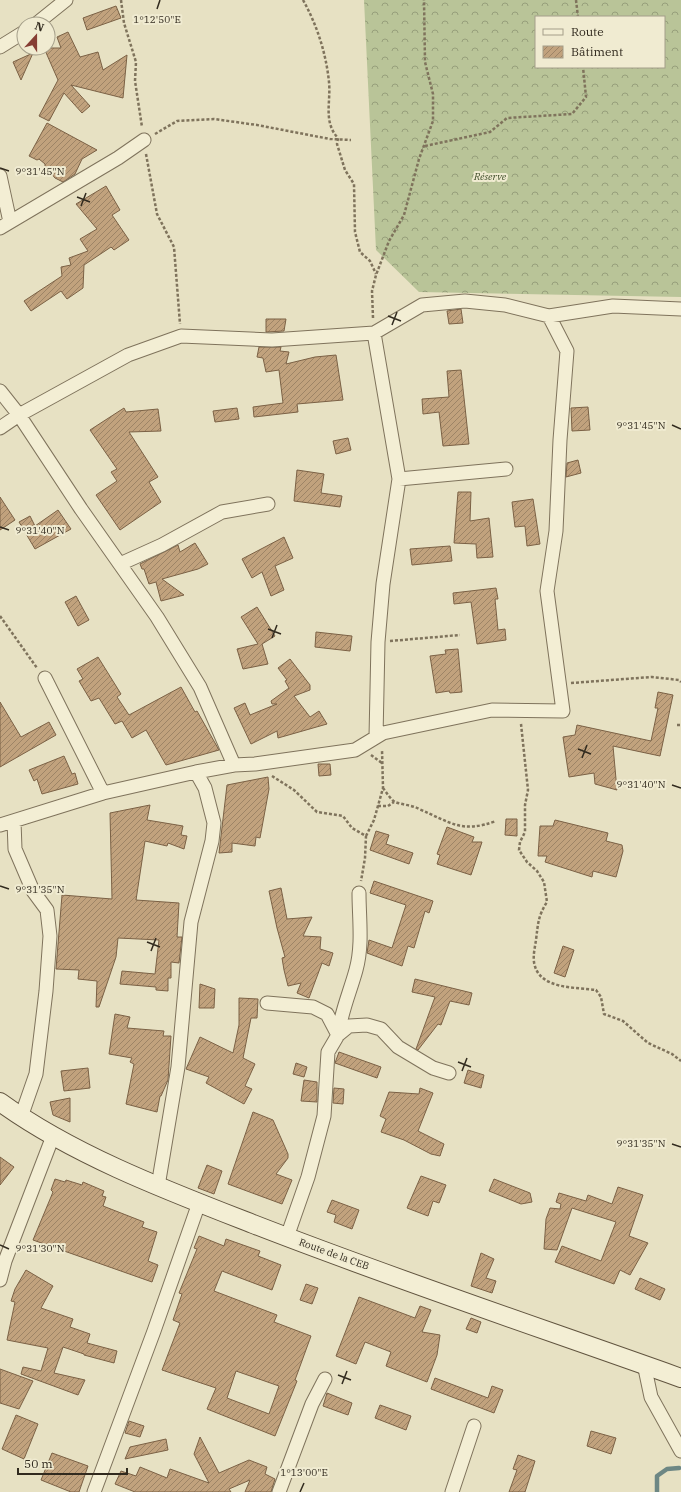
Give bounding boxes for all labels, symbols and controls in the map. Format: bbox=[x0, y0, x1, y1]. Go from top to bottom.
text: 1°12'50"E bbox=[133, 13, 181, 26]
north arrow bbox=[16, 16, 56, 56]
legend bbox=[535, 16, 665, 68]
text: N bbox=[33, 19, 46, 35]
text: Route bbox=[571, 24, 604, 39]
text: Bâtiment bbox=[571, 44, 623, 59]
text: 9°31'45"N bbox=[16, 165, 65, 178]
park label: Réserve bbox=[473, 170, 507, 183]
text: 9°31'45"N bbox=[617, 419, 666, 432]
text: 9°31'40"N bbox=[16, 524, 65, 537]
text: 9°31'40"N bbox=[617, 778, 666, 791]
text: 9°31'35"N bbox=[16, 883, 65, 896]
text: 9°31'35"N bbox=[617, 1137, 666, 1150]
street label: Route de la CEB bbox=[297, 1235, 371, 1273]
text: 9°31'30"N bbox=[16, 1242, 65, 1255]
scale bar bbox=[18, 1450, 127, 1476]
text: 50 m bbox=[24, 1456, 53, 1471]
text: 1°13'00"E bbox=[280, 1466, 328, 1479]

